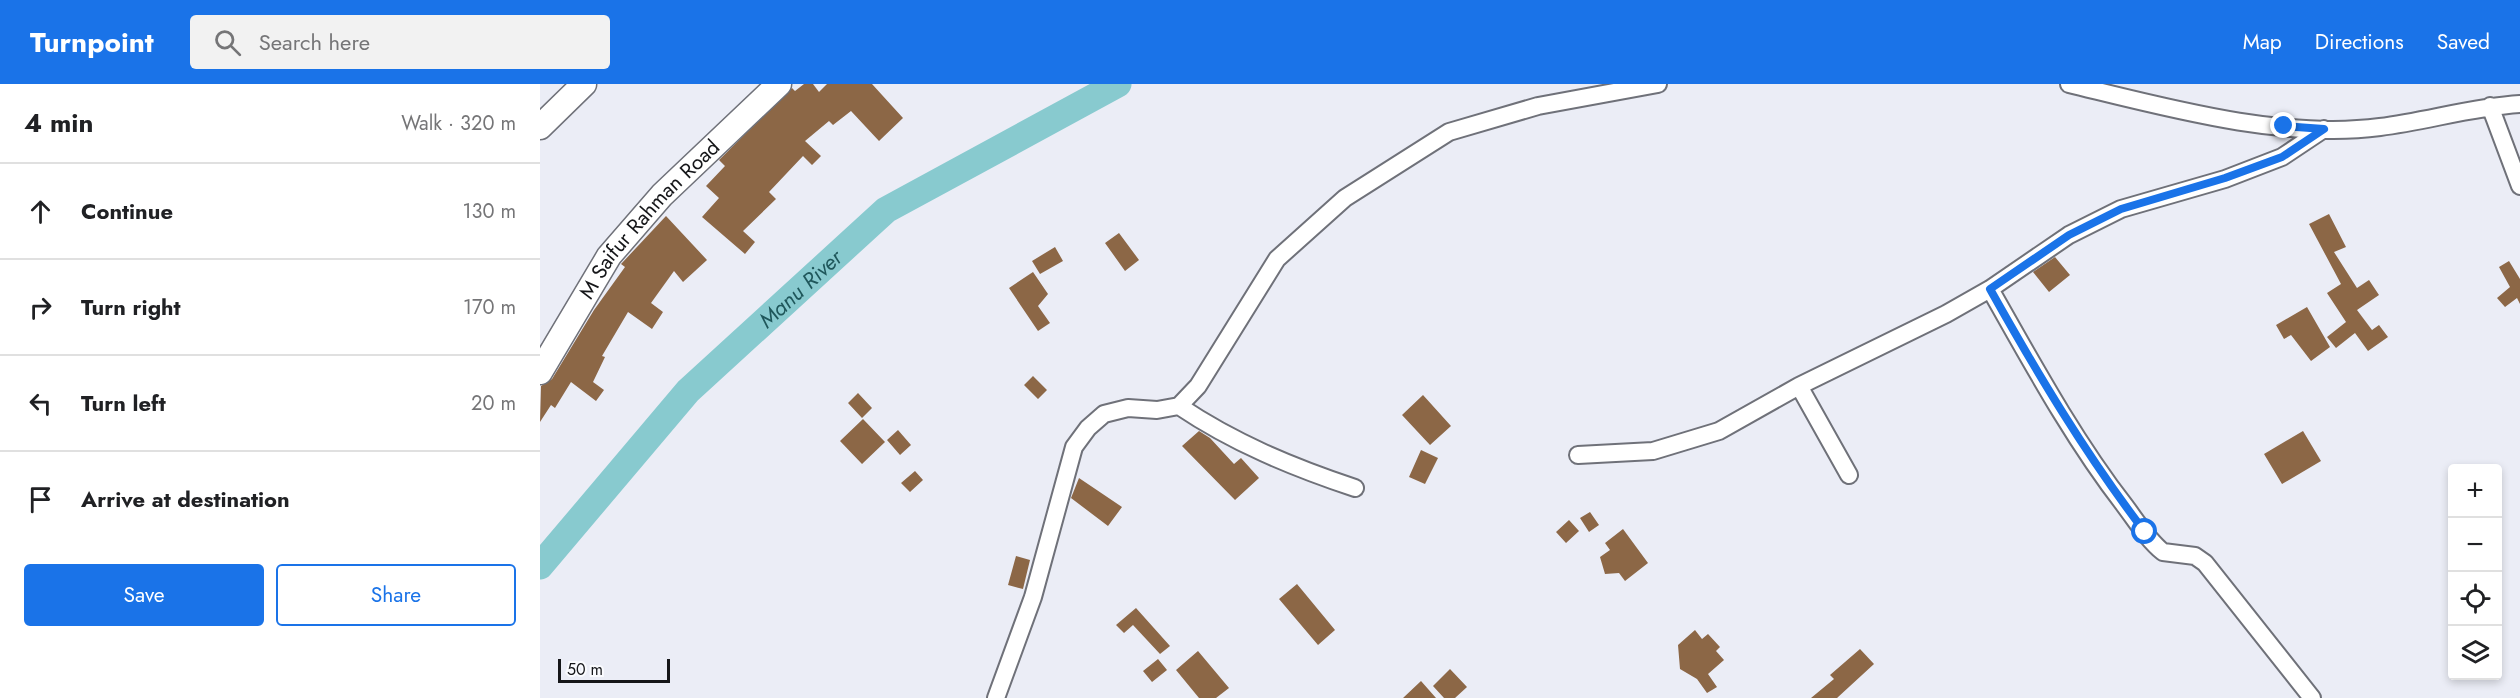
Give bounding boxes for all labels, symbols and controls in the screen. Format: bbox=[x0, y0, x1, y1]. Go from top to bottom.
search box bbox=[190, 15, 610, 69]
text: Turnpoint bbox=[30, 22, 154, 63]
icon: search bbox=[211, 26, 244, 59]
text: Search here bbox=[259, 26, 370, 58]
text: Map bbox=[2243, 27, 2282, 57]
text: Directions bbox=[2315, 27, 2404, 57]
text: Saved bbox=[2437, 27, 2490, 57]
text: 4 min bbox=[24, 104, 93, 142]
text: Walk · 320 m bbox=[401, 109, 516, 138]
route end bbox=[2270, 112, 2296, 138]
street label: M Saifur Rahman Road bbox=[572, 133, 727, 304]
icon: ahead bbox=[24, 195, 57, 228]
text: Continue bbox=[81, 195, 173, 227]
text: 130 m bbox=[462, 197, 516, 226]
water label: Manu River bbox=[751, 241, 850, 335]
icon: right bbox=[24, 291, 57, 324]
text: Turn right bbox=[81, 291, 181, 323]
text: 170 m bbox=[463, 293, 516, 322]
icon: left bbox=[24, 387, 57, 420]
text: Turn left bbox=[81, 387, 166, 419]
text: 20 m bbox=[471, 389, 516, 418]
map controls bbox=[2448, 464, 2502, 680]
button: + bbox=[2448, 464, 2502, 518]
icon: arrive bbox=[24, 483, 57, 516]
text: Arrive at destination bbox=[81, 483, 290, 515]
route start bbox=[2131, 518, 2157, 544]
button: − bbox=[2448, 518, 2502, 572]
button: Save bbox=[24, 564, 264, 626]
button: Share bbox=[276, 564, 516, 626]
button: locate bbox=[2448, 572, 2502, 626]
button: layers bbox=[2448, 626, 2502, 680]
scale bar bbox=[558, 656, 670, 684]
text: 50 m bbox=[567, 658, 603, 681]

